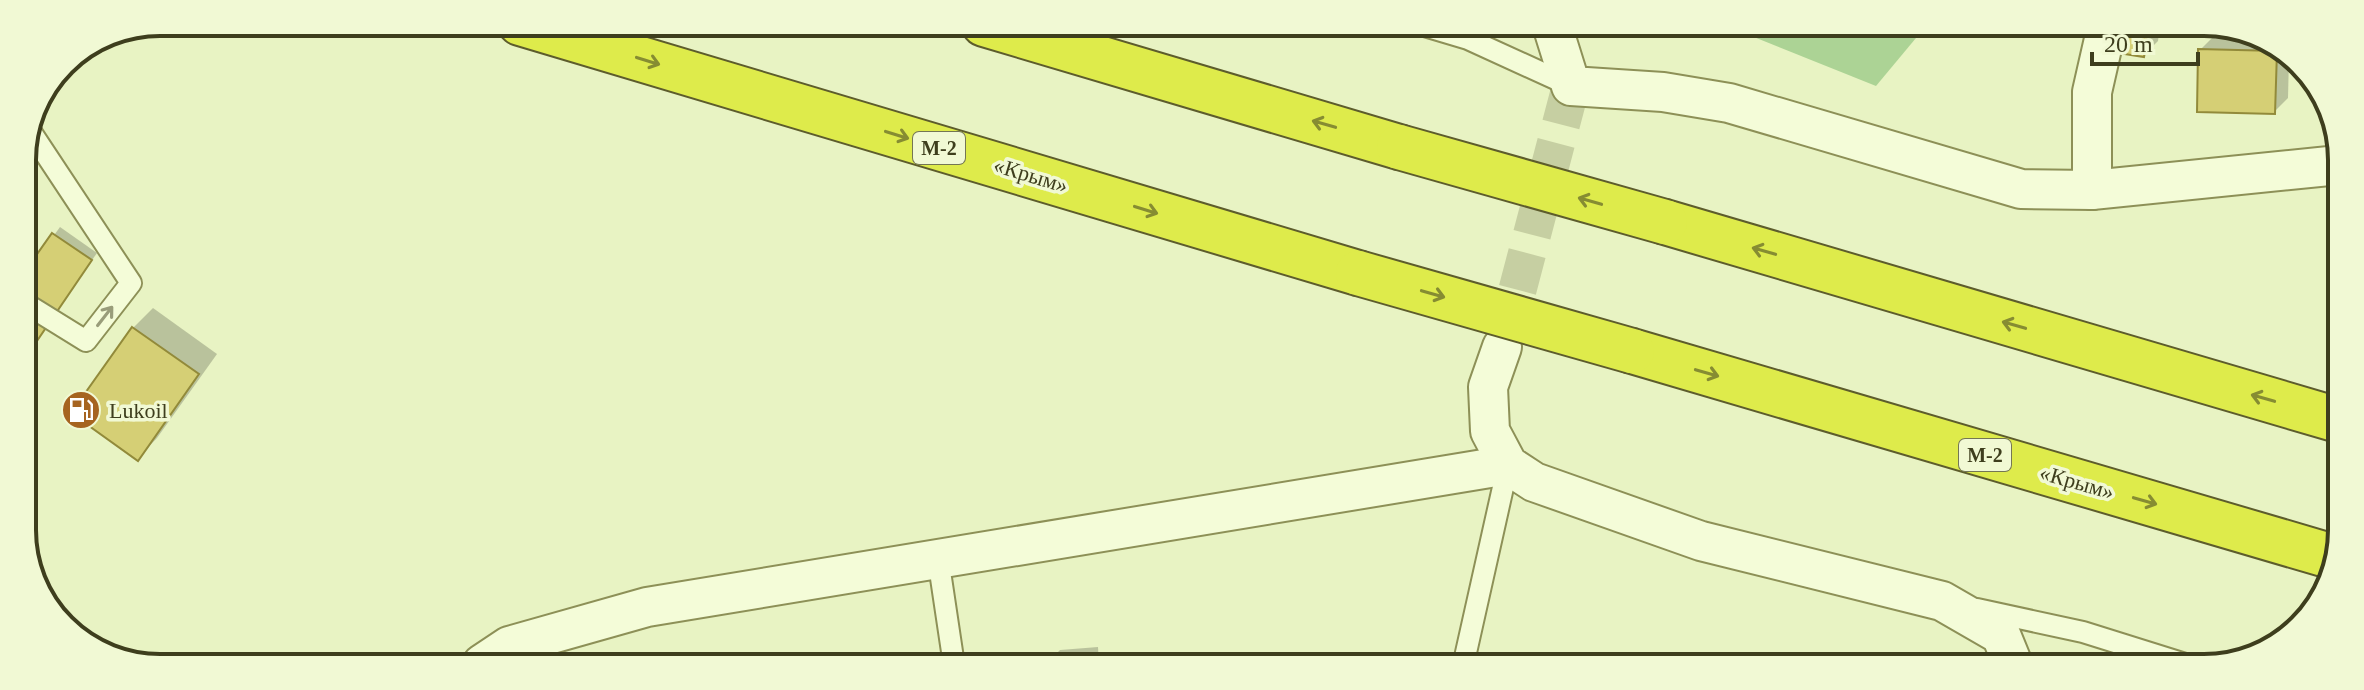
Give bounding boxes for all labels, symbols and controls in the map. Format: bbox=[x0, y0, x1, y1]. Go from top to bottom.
scale bar bbox=[2092, 16, 2198, 66]
text: 20 m bbox=[2104, 31, 2153, 57]
one-way arrow bbox=[635, 55, 660, 69]
one-way arrow bbox=[1312, 116, 1338, 131]
one-way arrow bbox=[884, 128, 910, 143]
road number: М-2 bbox=[913, 132, 965, 164]
street label: «Крым» bbox=[991, 152, 1071, 198]
one-way arrow bbox=[1577, 192, 1603, 207]
one-way arrow bbox=[1133, 203, 1159, 218]
one-way arrow bbox=[1752, 243, 1778, 258]
one-way arrow bbox=[1420, 287, 1446, 302]
one-way arrow bbox=[97, 306, 114, 327]
one-way arrow bbox=[2001, 317, 2027, 332]
one-way arrow bbox=[1694, 366, 1720, 381]
fuel station icon: Lukoil bbox=[60, 389, 102, 431]
one-way arrow bbox=[2251, 390, 2277, 405]
place label: Lukoil bbox=[109, 398, 168, 423]
road number: М-2 bbox=[1959, 439, 2011, 471]
street label: «Крым» bbox=[2037, 459, 2117, 505]
one-way arrow bbox=[2132, 495, 2157, 509]

